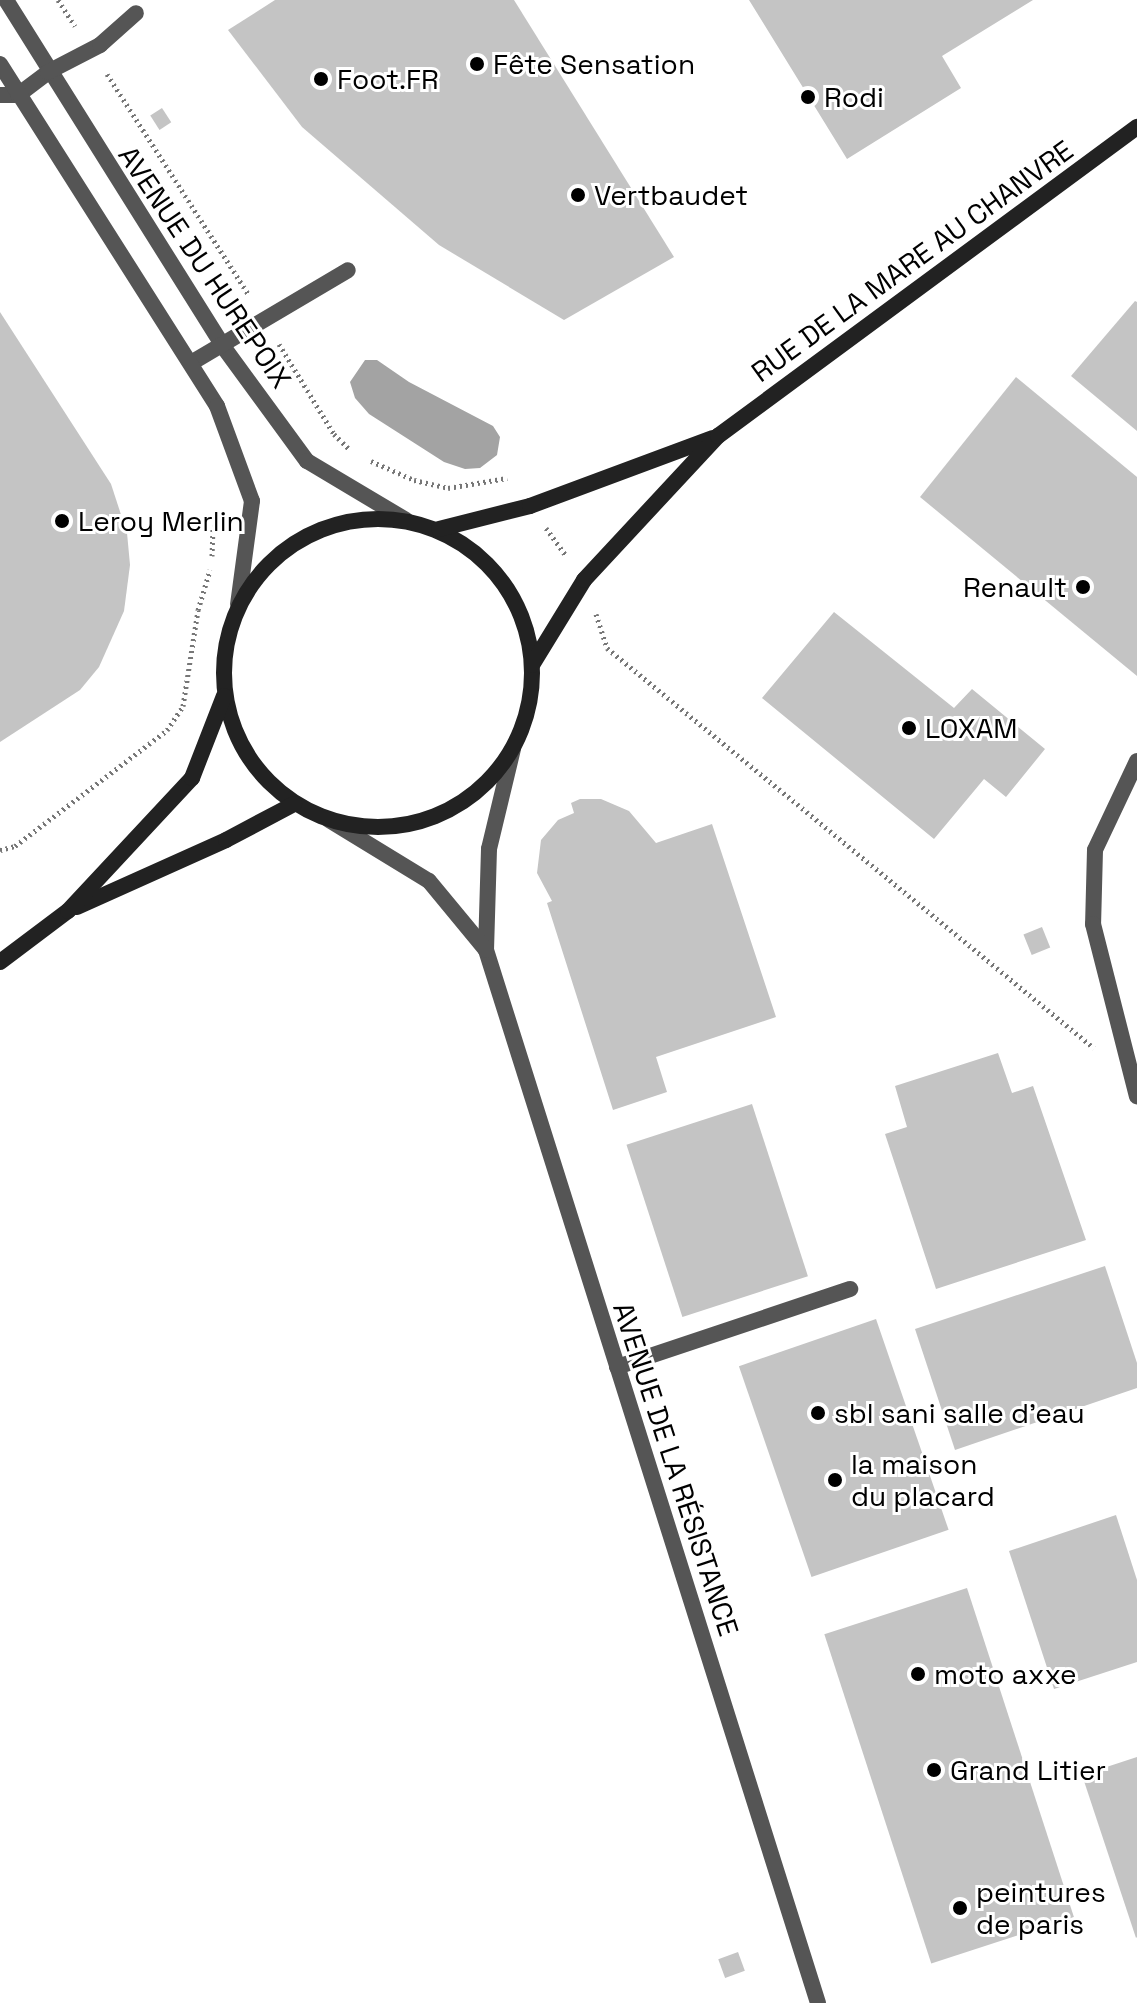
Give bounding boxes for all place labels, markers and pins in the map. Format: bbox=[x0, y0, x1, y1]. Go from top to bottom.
place label: Fête Sensation bbox=[493, 47, 695, 81]
marker: Fête Sensation bbox=[468, 55, 486, 73]
place label: Foot.FR bbox=[337, 62, 439, 96]
marker: Foot.FR bbox=[312, 70, 330, 88]
place label: Rodi bbox=[824, 80, 884, 114]
marker: Rodi bbox=[799, 88, 817, 106]
place label: Vertbaudet bbox=[594, 178, 748, 212]
marker: Vertbaudet bbox=[569, 186, 587, 204]
place label: Leroy Merlin bbox=[78, 504, 244, 538]
marker: Leroy Merlin bbox=[53, 512, 71, 530]
place label: Renault bbox=[963, 570, 1067, 604]
marker: Renault bbox=[1074, 578, 1092, 596]
place label: LOXAM bbox=[925, 711, 1018, 745]
marker: LOXAM bbox=[900, 719, 918, 737]
place label: sbl sani salle d'eau bbox=[834, 1396, 1085, 1430]
marker: sbl sani salle d'eau bbox=[809, 1404, 827, 1422]
place label: la maison du placard bbox=[851, 1447, 995, 1513]
marker: la maison du placard bbox=[826, 1471, 844, 1489]
place label: moto axxe bbox=[934, 1657, 1077, 1691]
marker: moto axxe bbox=[909, 1665, 927, 1683]
place label: Grand Litier bbox=[950, 1753, 1106, 1787]
marker: Grand Litier bbox=[925, 1761, 943, 1779]
place label: peintures de paris bbox=[976, 1875, 1106, 1941]
marker: peintures de paris bbox=[951, 1899, 969, 1917]

